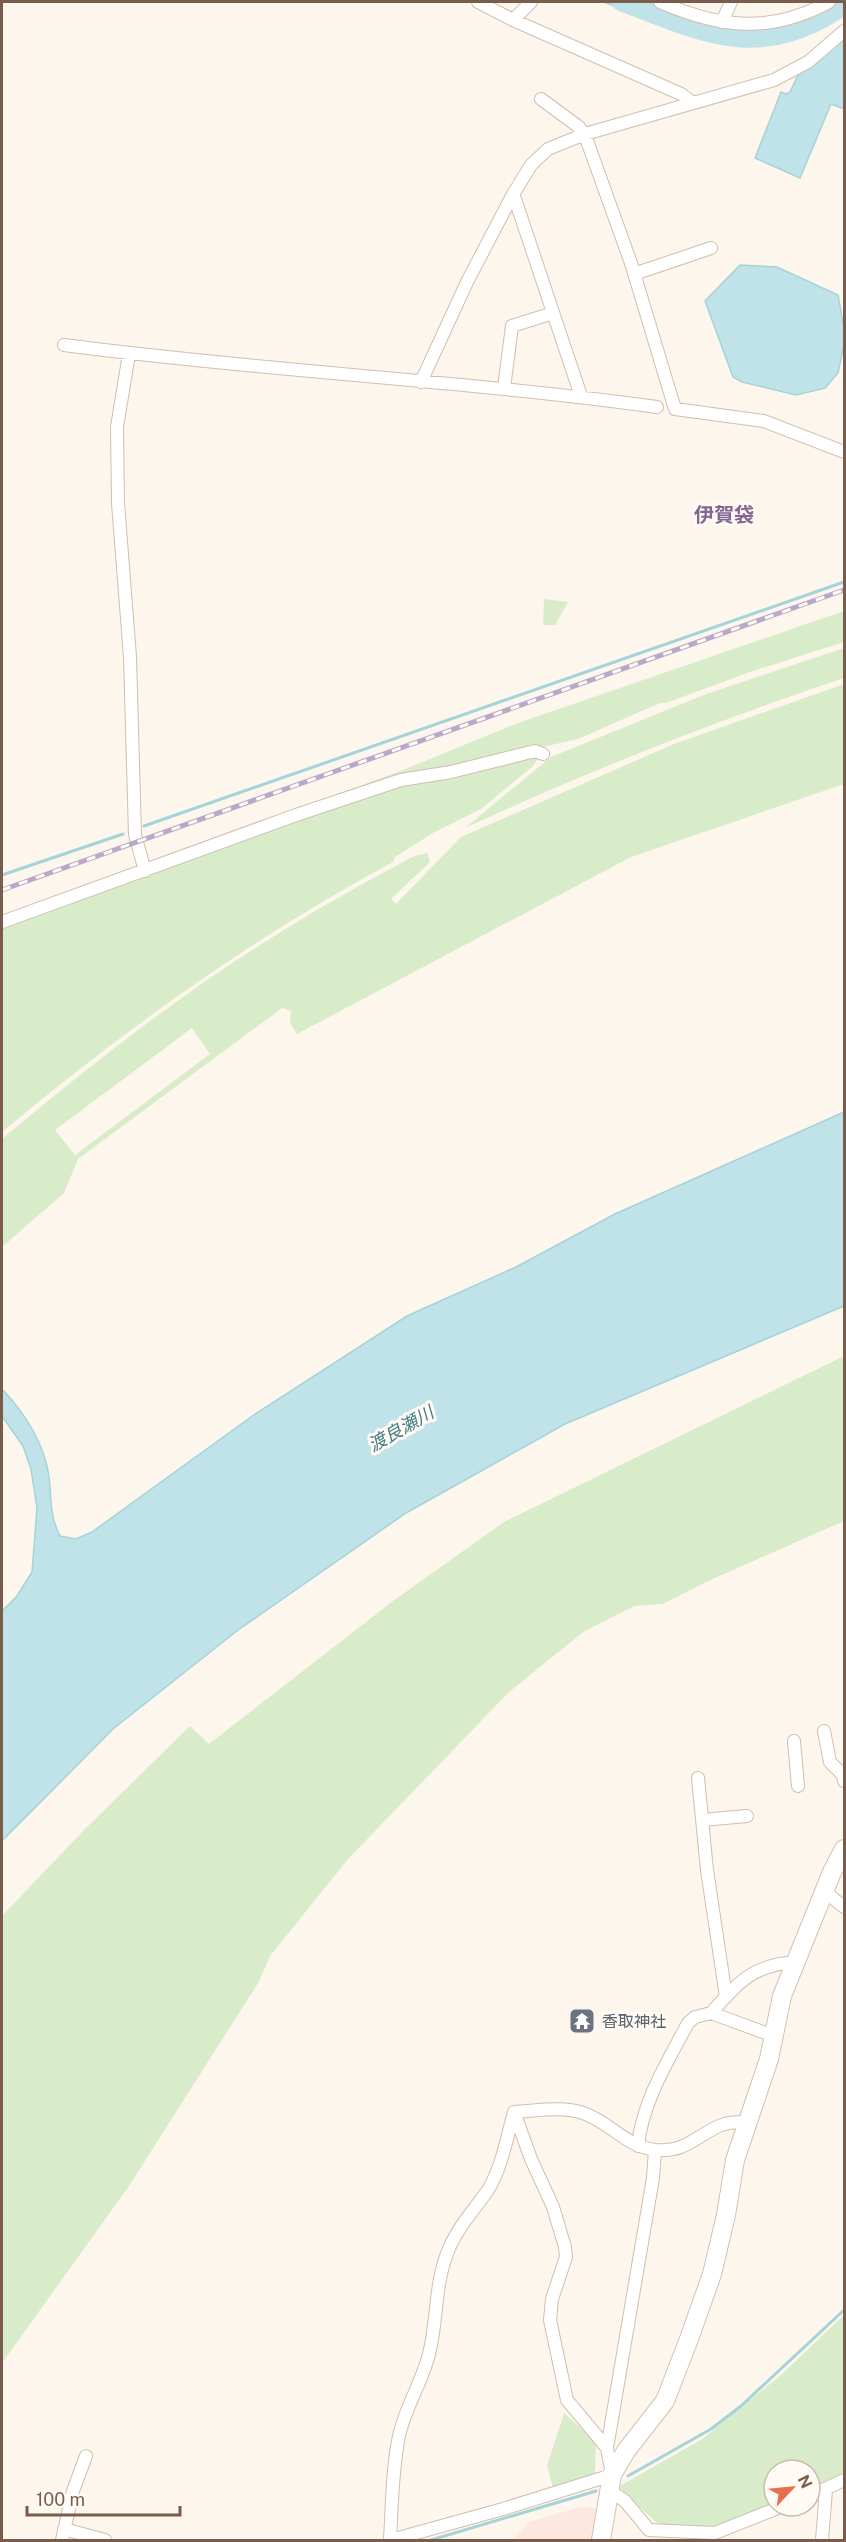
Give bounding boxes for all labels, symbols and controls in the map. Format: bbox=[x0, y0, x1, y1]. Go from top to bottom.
district label: 伊賀袋 bbox=[694, 503, 754, 527]
water label: 渡良瀬川 bbox=[364, 1400, 439, 1456]
temple icon: 香取神社 bbox=[567, 2006, 597, 2036]
place label: 香取神社 bbox=[602, 2012, 666, 2031]
north arrow bbox=[762, 2458, 822, 2518]
text: N bbox=[794, 2472, 816, 2491]
scale bar bbox=[27, 2479, 180, 2517]
text: 100 m bbox=[36, 2489, 85, 2510]

